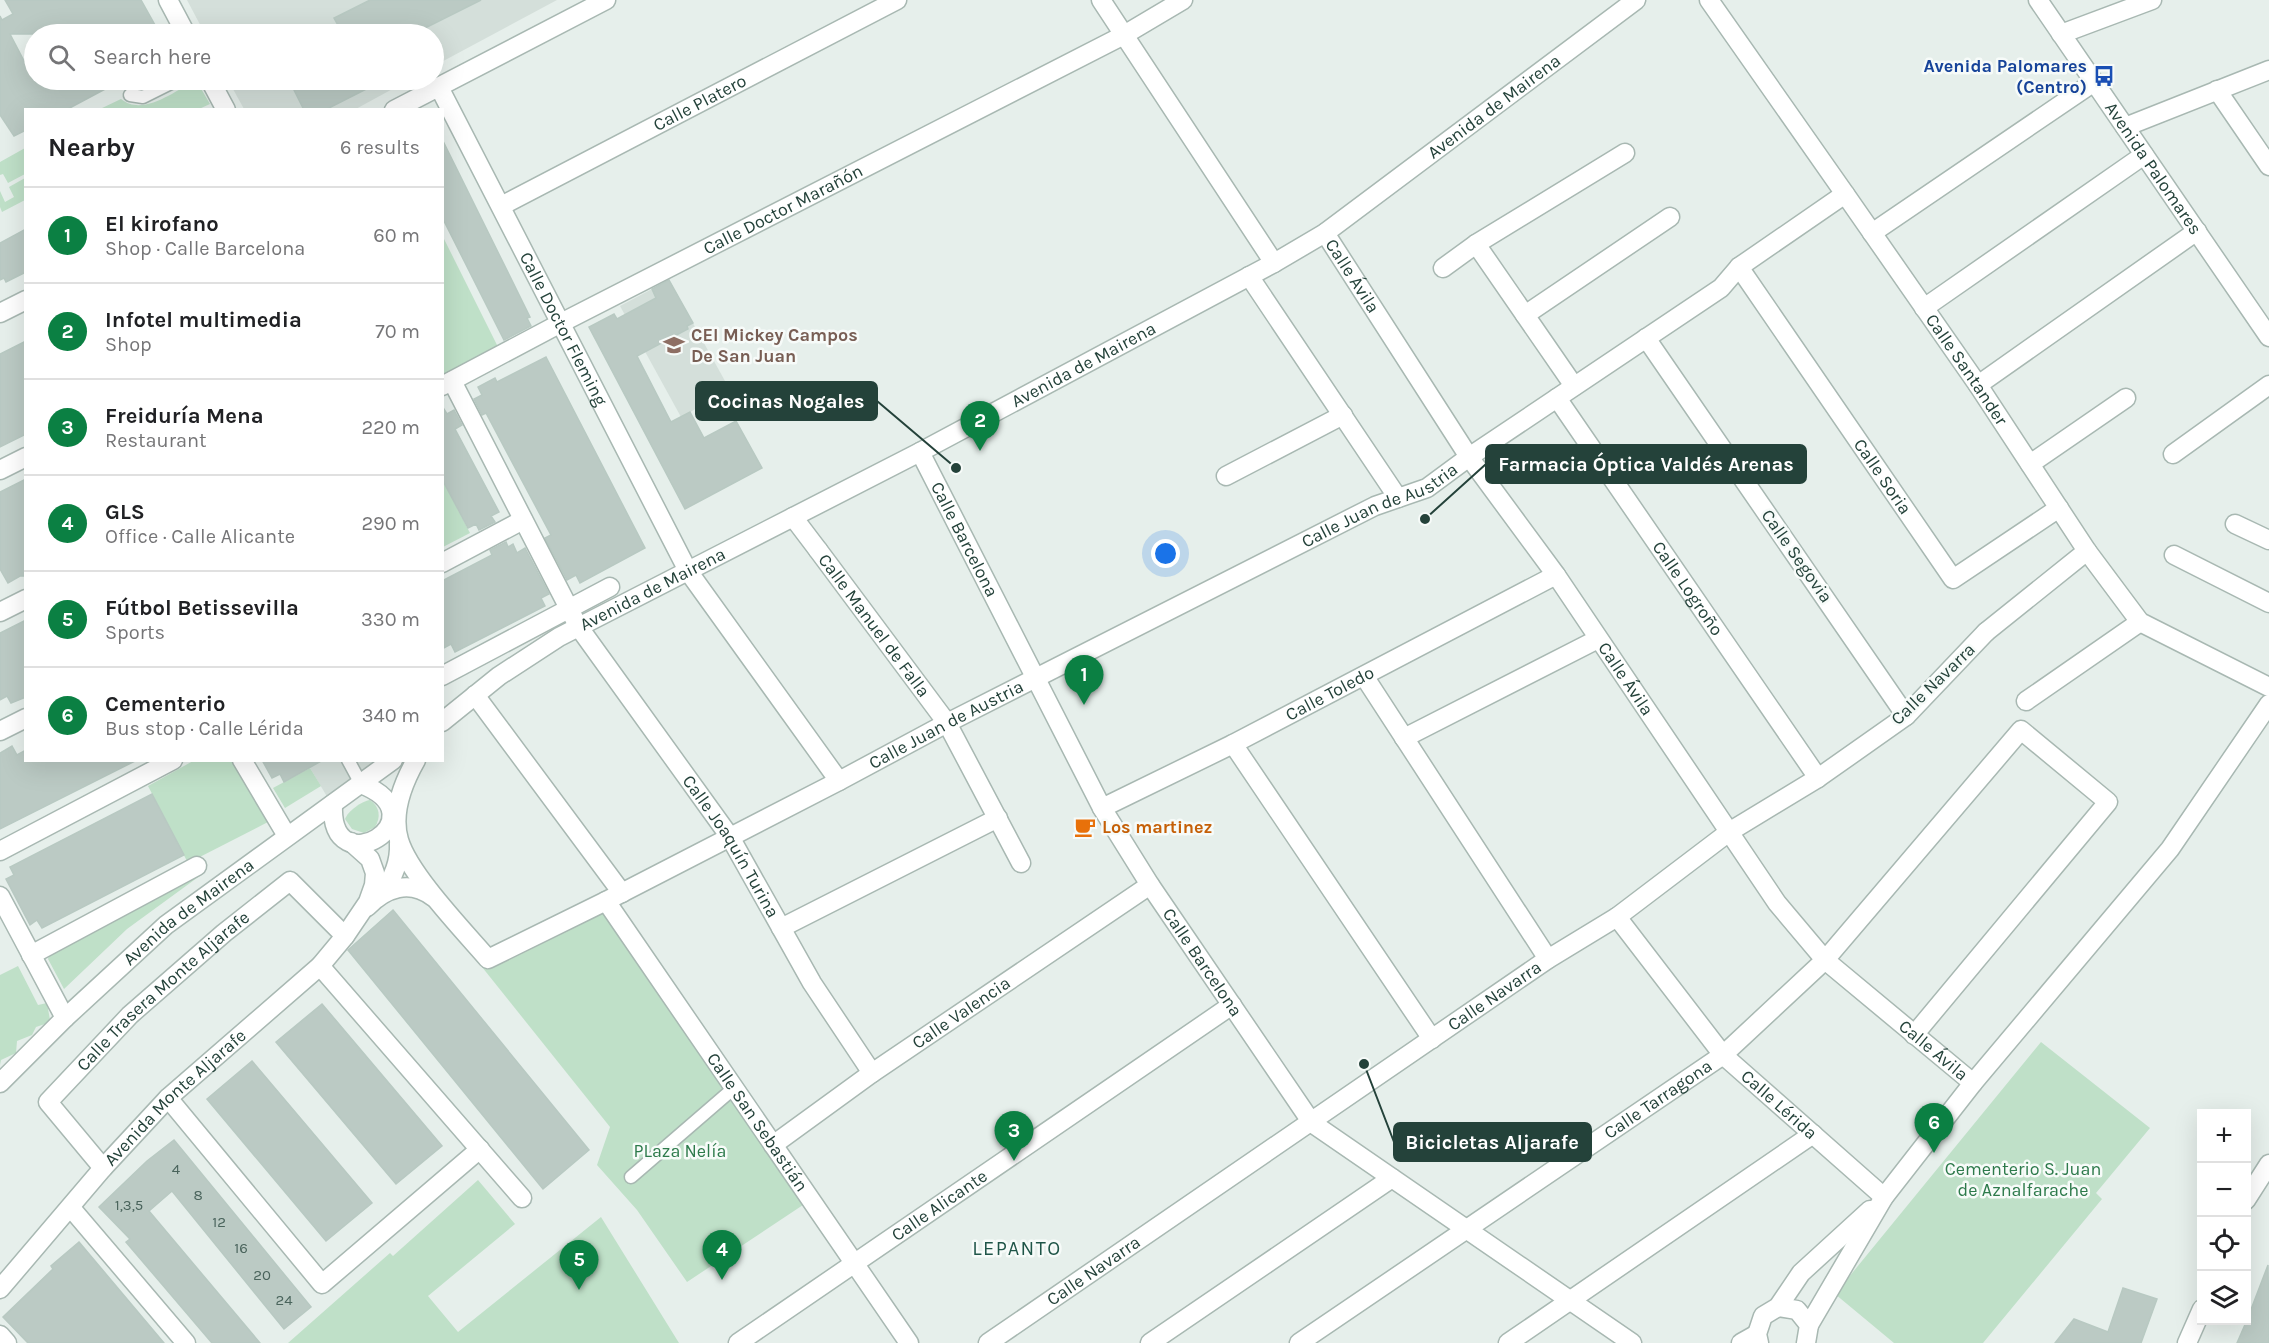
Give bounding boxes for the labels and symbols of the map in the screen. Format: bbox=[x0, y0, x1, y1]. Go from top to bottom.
street label: Avenida de Mairena bbox=[1423, 49, 1565, 163]
place label: Avenida Palomares (Centro) bbox=[1924, 55, 2087, 98]
bus stop icon: Avenida Palomares (Centro) bbox=[2092, 64, 2116, 88]
street label: Calle Platero bbox=[649, 69, 750, 136]
street label: Avenida Palomares bbox=[2100, 98, 2207, 239]
street label: Calle Doctor Marañón bbox=[700, 160, 866, 259]
street label: Calle Ávila bbox=[1321, 235, 1385, 317]
street label: Calle Doctor Fleming bbox=[515, 248, 612, 410]
street label: Calle Santander bbox=[1921, 310, 2013, 430]
street label: Avenida de Mairena bbox=[1008, 317, 1160, 412]
place label: CEI Mickey Campos De San Juan bbox=[691, 324, 858, 367]
school or university icon: CEI Mickey Campos De San Juan bbox=[662, 333, 686, 357]
callout: Cocinas Nogales bbox=[696, 382, 877, 420]
text: Cocinas Nogales bbox=[707, 390, 865, 413]
pin: 2 bbox=[960, 402, 1000, 451]
street label: Calle Soria bbox=[1849, 434, 1916, 519]
callout: Farmacia Óptica Valdés Arenas bbox=[1486, 445, 1806, 483]
text: Farmacia Óptica Valdés Arenas bbox=[1498, 452, 1794, 476]
street label: Calle Juan de Austria bbox=[1298, 458, 1462, 552]
street label: Calle Barcelona bbox=[926, 478, 1003, 601]
street label: Calle Segovia bbox=[1757, 505, 1837, 607]
street label: Calle Logroño bbox=[1648, 537, 1728, 640]
your location bbox=[1151, 539, 1180, 568]
street label: Avenida de Mairena bbox=[576, 543, 729, 635]
street label: Calle Manuel de Falla bbox=[814, 549, 935, 701]
street label: Calle Ávila bbox=[1593, 638, 1658, 720]
street label: Calle Navarra bbox=[1886, 638, 1980, 730]
pin: 1 bbox=[1064, 656, 1104, 705]
street label: Calle Toledo bbox=[1282, 661, 1378, 726]
street label: Calle Juan de Austria bbox=[865, 675, 1027, 774]
street label: Calle Joaquín Turina bbox=[678, 771, 784, 922]
cafe icon: Los martinez bbox=[1073, 815, 1097, 839]
place label: Los martinez bbox=[1102, 816, 1212, 838]
street label: Avenida de Mairena bbox=[118, 854, 258, 970]
street label: Calle Barcelona bbox=[1158, 904, 1247, 1021]
street label: Calle Trasera Monte Aljarafe bbox=[72, 906, 254, 1076]
street label: Calle Navarra bbox=[1443, 956, 1545, 1036]
street label: Calle Valencia bbox=[908, 972, 1014, 1054]
street label: Calle Ávila bbox=[1894, 1015, 1973, 1085]
street label: Avenida Monte Aljarafe bbox=[100, 1024, 251, 1170]
street label: Calle San Sebastián bbox=[702, 1048, 813, 1196]
street label: Calle Tarragona bbox=[1600, 1055, 1716, 1144]
street label: Calle Lérida bbox=[1736, 1065, 1822, 1144]
pin: 6 bbox=[1914, 1104, 1954, 1153]
pin: 3 bbox=[994, 1112, 1034, 1161]
callout: Bicicletas Aljarafe bbox=[1394, 1123, 1591, 1161]
text: Bicicletas Aljarafe bbox=[1405, 1131, 1579, 1154]
park label: PLaza Nelía bbox=[634, 1140, 726, 1162]
park label: Cementerio S. Juan de Aznalfarache bbox=[1945, 1158, 2101, 1201]
house number: 4 bbox=[172, 1160, 181, 1178]
street label: Calle Alicante bbox=[887, 1165, 992, 1246]
house number: 8 bbox=[193, 1186, 203, 1204]
house number: 1,3,5 bbox=[115, 1196, 143, 1214]
house number: 12 bbox=[212, 1213, 226, 1231]
pin: 4 bbox=[702, 1230, 742, 1280]
street label: Calle Navarra bbox=[1042, 1231, 1145, 1310]
district label: LEPANTO bbox=[972, 1237, 1062, 1260]
house number: 16 bbox=[234, 1239, 248, 1257]
pin: 5 bbox=[560, 1240, 598, 1290]
house number: 20 bbox=[253, 1266, 271, 1284]
house number: 24 bbox=[275, 1291, 293, 1309]

